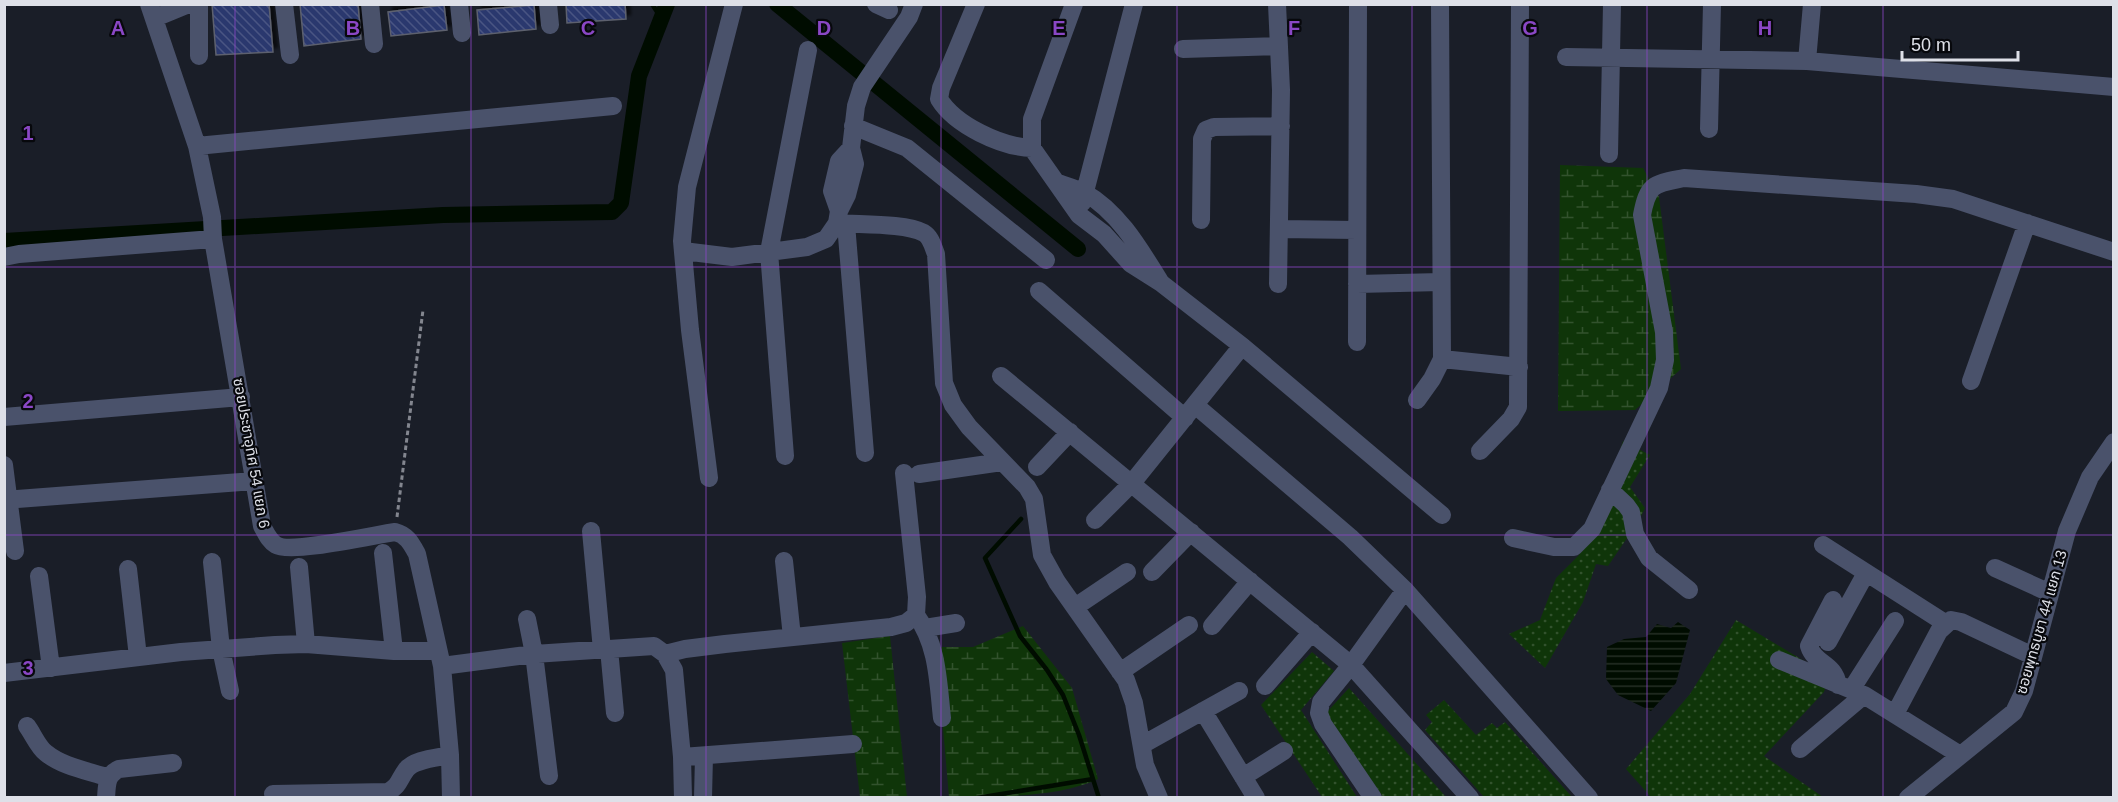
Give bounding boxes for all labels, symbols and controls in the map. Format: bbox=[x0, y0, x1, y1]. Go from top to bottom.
text: A bbox=[111, 17, 125, 39]
text: B bbox=[346, 17, 360, 39]
text: C bbox=[581, 17, 595, 39]
text: D bbox=[817, 17, 831, 39]
text: E bbox=[1052, 17, 1066, 39]
text: F bbox=[1288, 17, 1300, 39]
text: G bbox=[1522, 17, 1538, 39]
text: H bbox=[1758, 17, 1772, 39]
scale bar bbox=[1902, 24, 2018, 62]
text: 50 m bbox=[1911, 35, 1951, 55]
text: 1 bbox=[22, 122, 34, 144]
street label: ซอยประชาอุทิศ 54 แยก 6 bbox=[229, 377, 274, 530]
text: 2 bbox=[22, 390, 34, 412]
street label: ซอยพุทธบูชา 44 แยก 13 bbox=[2012, 548, 2071, 696]
text: 3 bbox=[22, 657, 34, 679]

